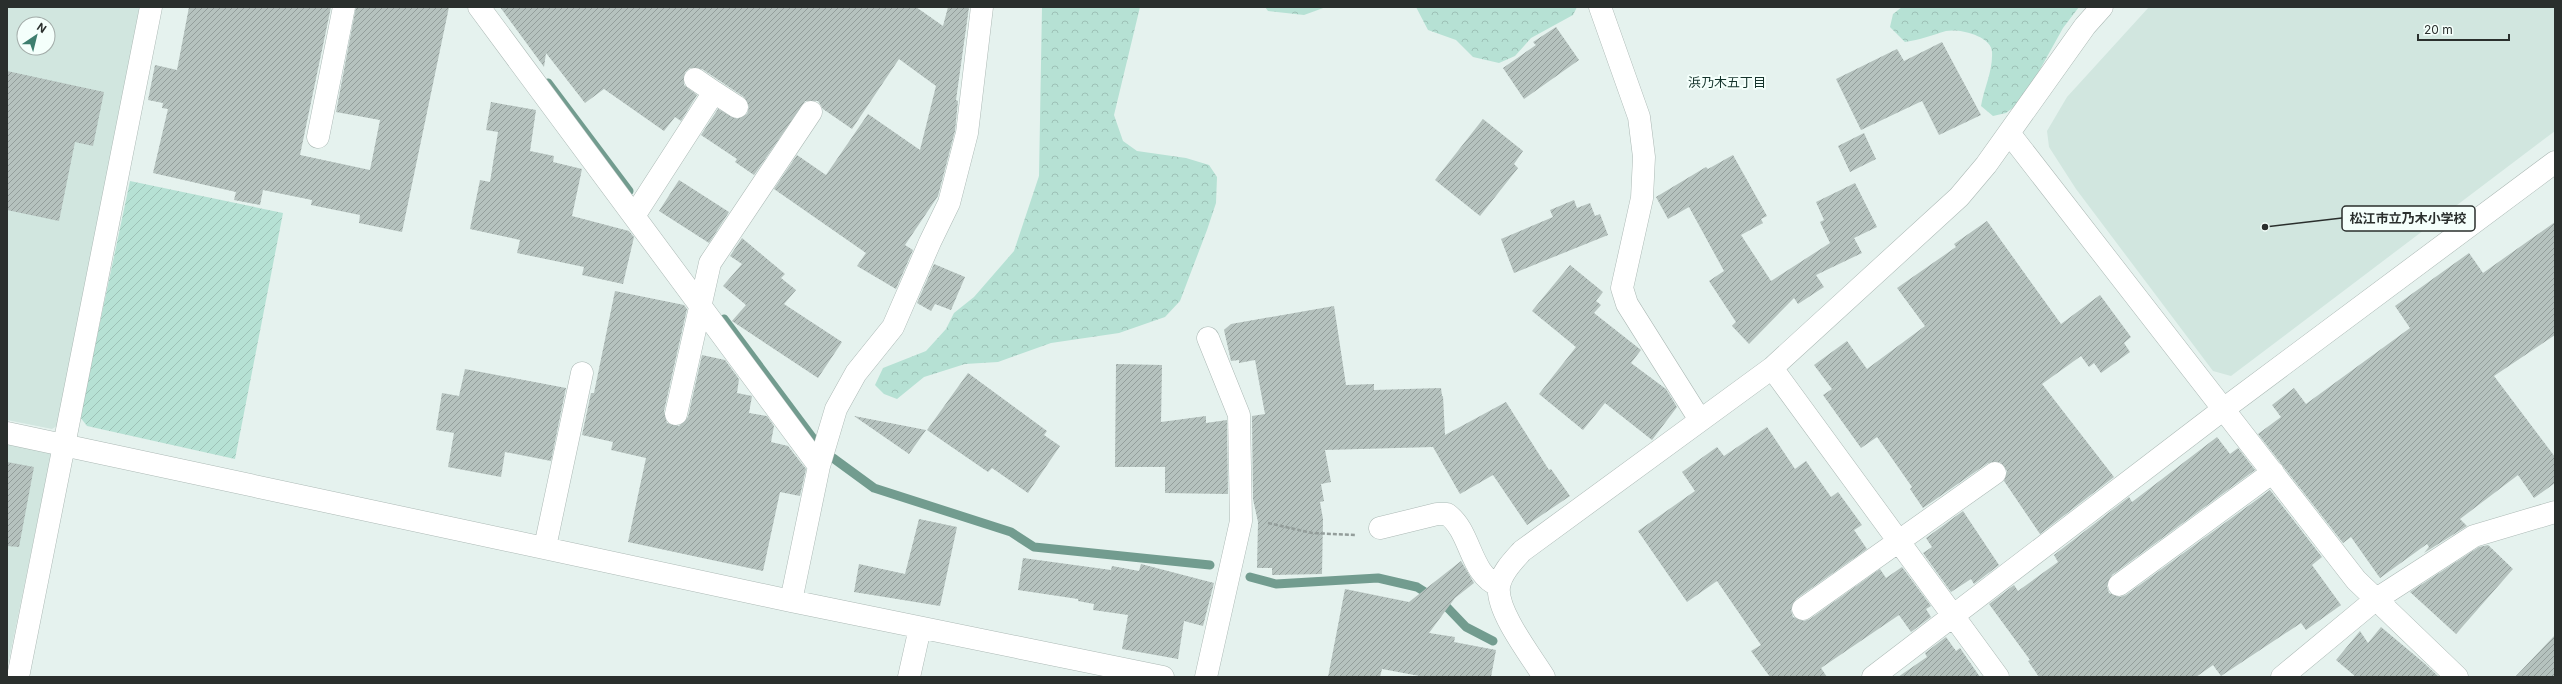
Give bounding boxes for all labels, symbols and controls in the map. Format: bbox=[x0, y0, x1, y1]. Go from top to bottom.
north arrow bbox=[16, 16, 56, 56]
scale bar bbox=[2418, 16, 2509, 42]
text: N bbox=[34, 20, 49, 36]
text: 20 m bbox=[2424, 22, 2453, 37]
district label: 浜乃木五丁目 bbox=[1688, 74, 1766, 90]
callout: 松江市立乃木小学校 bbox=[2342, 206, 2475, 231]
text: 松江市立乃木小学校 bbox=[2349, 210, 2467, 226]

